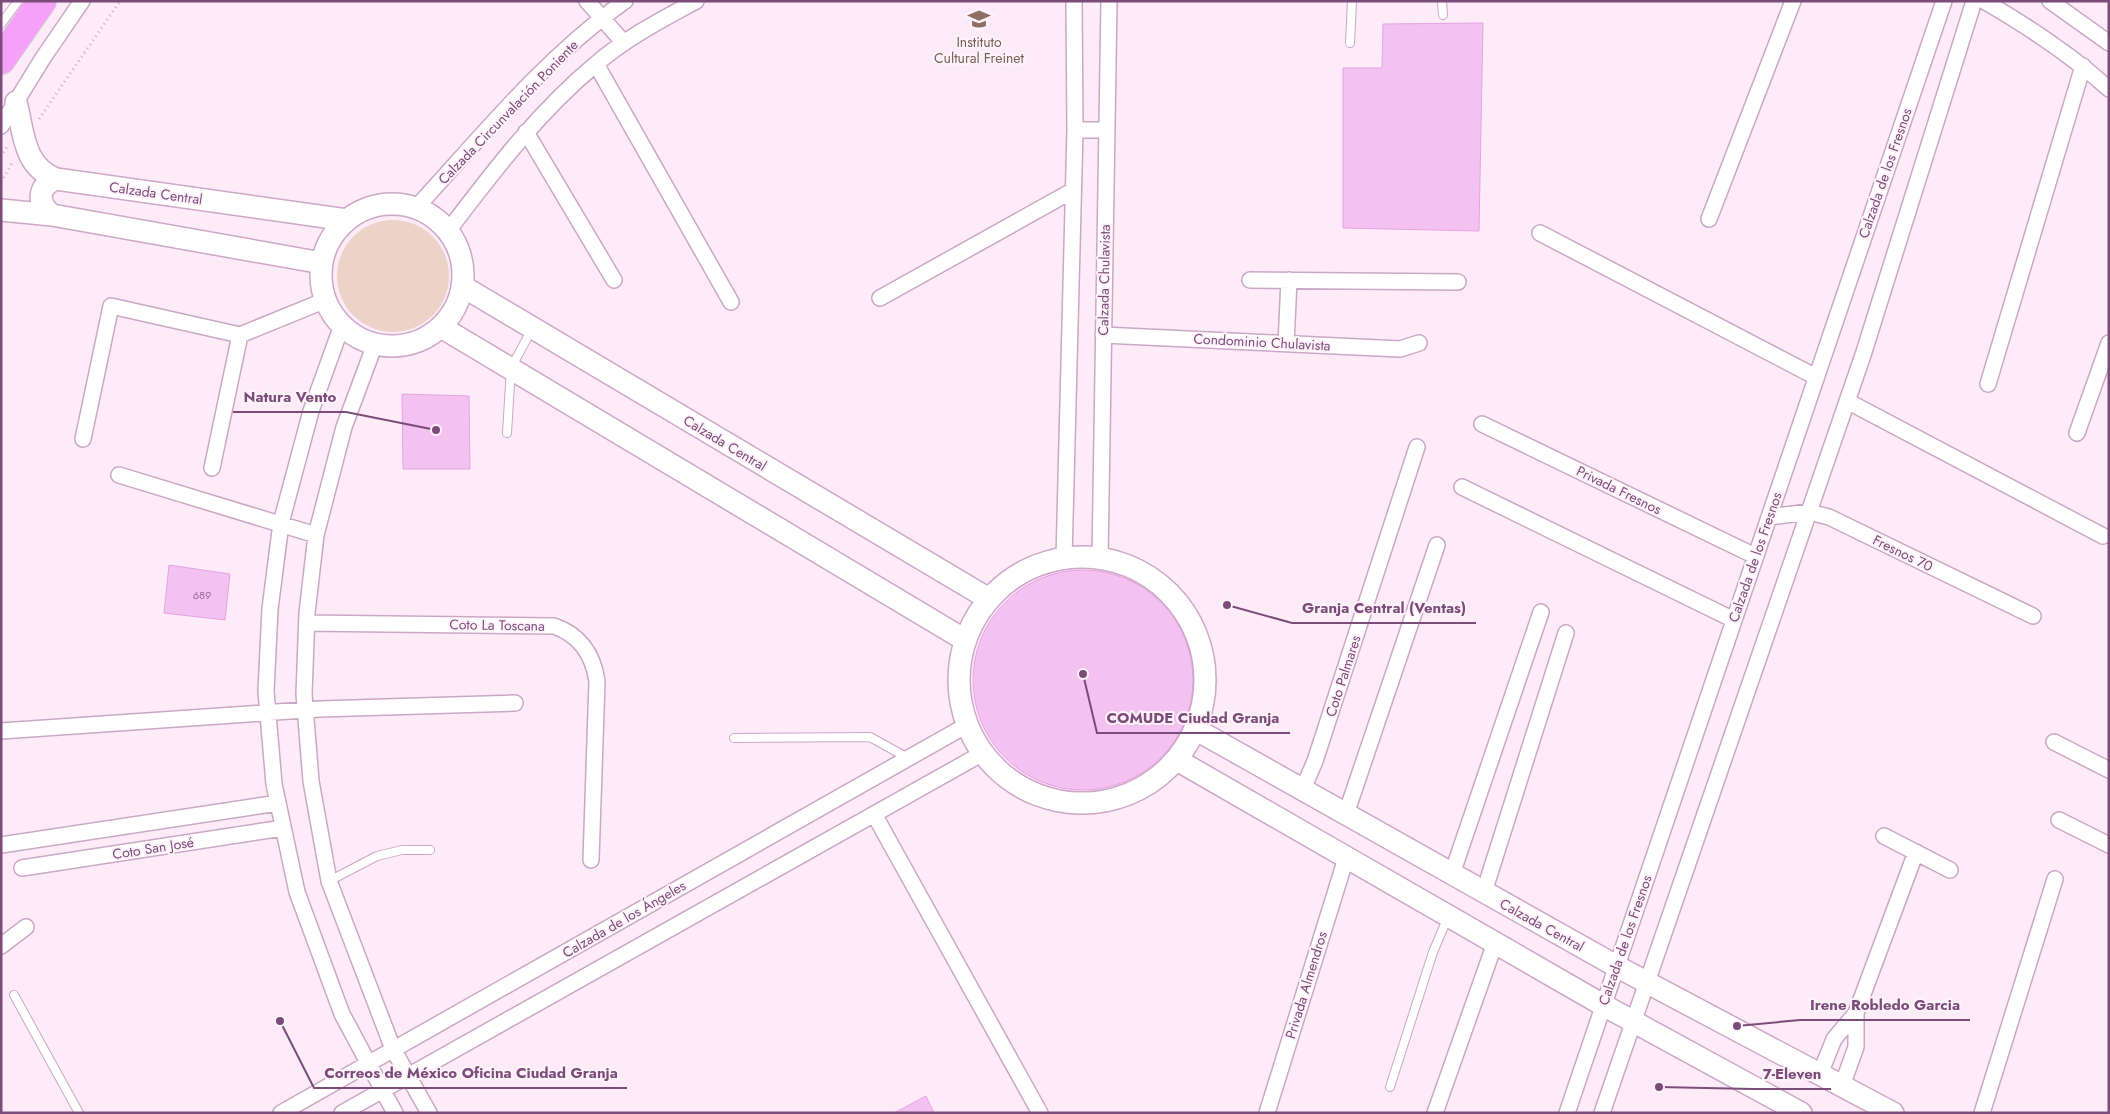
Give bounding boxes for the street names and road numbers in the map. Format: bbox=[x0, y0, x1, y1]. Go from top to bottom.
street label: Calzada Circunvalación Poniente bbox=[433, 35, 583, 189]
street label: Calzada de los Fresnos bbox=[1853, 105, 1917, 241]
street label: Calzada Central bbox=[108, 177, 204, 209]
street label: Calzada Chulavista bbox=[1093, 224, 1115, 336]
street label: Condominio Chulavista bbox=[1193, 328, 1331, 356]
street label: Calzada Central bbox=[680, 410, 770, 476]
street label: Privada Fresnos bbox=[1573, 461, 1665, 519]
street label: Calzada de los Fresnos bbox=[1723, 489, 1787, 625]
street label: Fresnos 70 bbox=[1870, 530, 1936, 576]
street label: Coto La Toscana bbox=[449, 614, 545, 636]
street label: Coto Palmares bbox=[1320, 632, 1366, 719]
street label: Coto San José bbox=[111, 832, 195, 864]
street label: Calzada de los Fresnos bbox=[1593, 872, 1657, 1008]
street label: Calzada de los Ángeles bbox=[559, 875, 690, 963]
street label: Calzada Central bbox=[1496, 893, 1588, 957]
street label: Privada Almendros bbox=[1280, 928, 1332, 1041]

